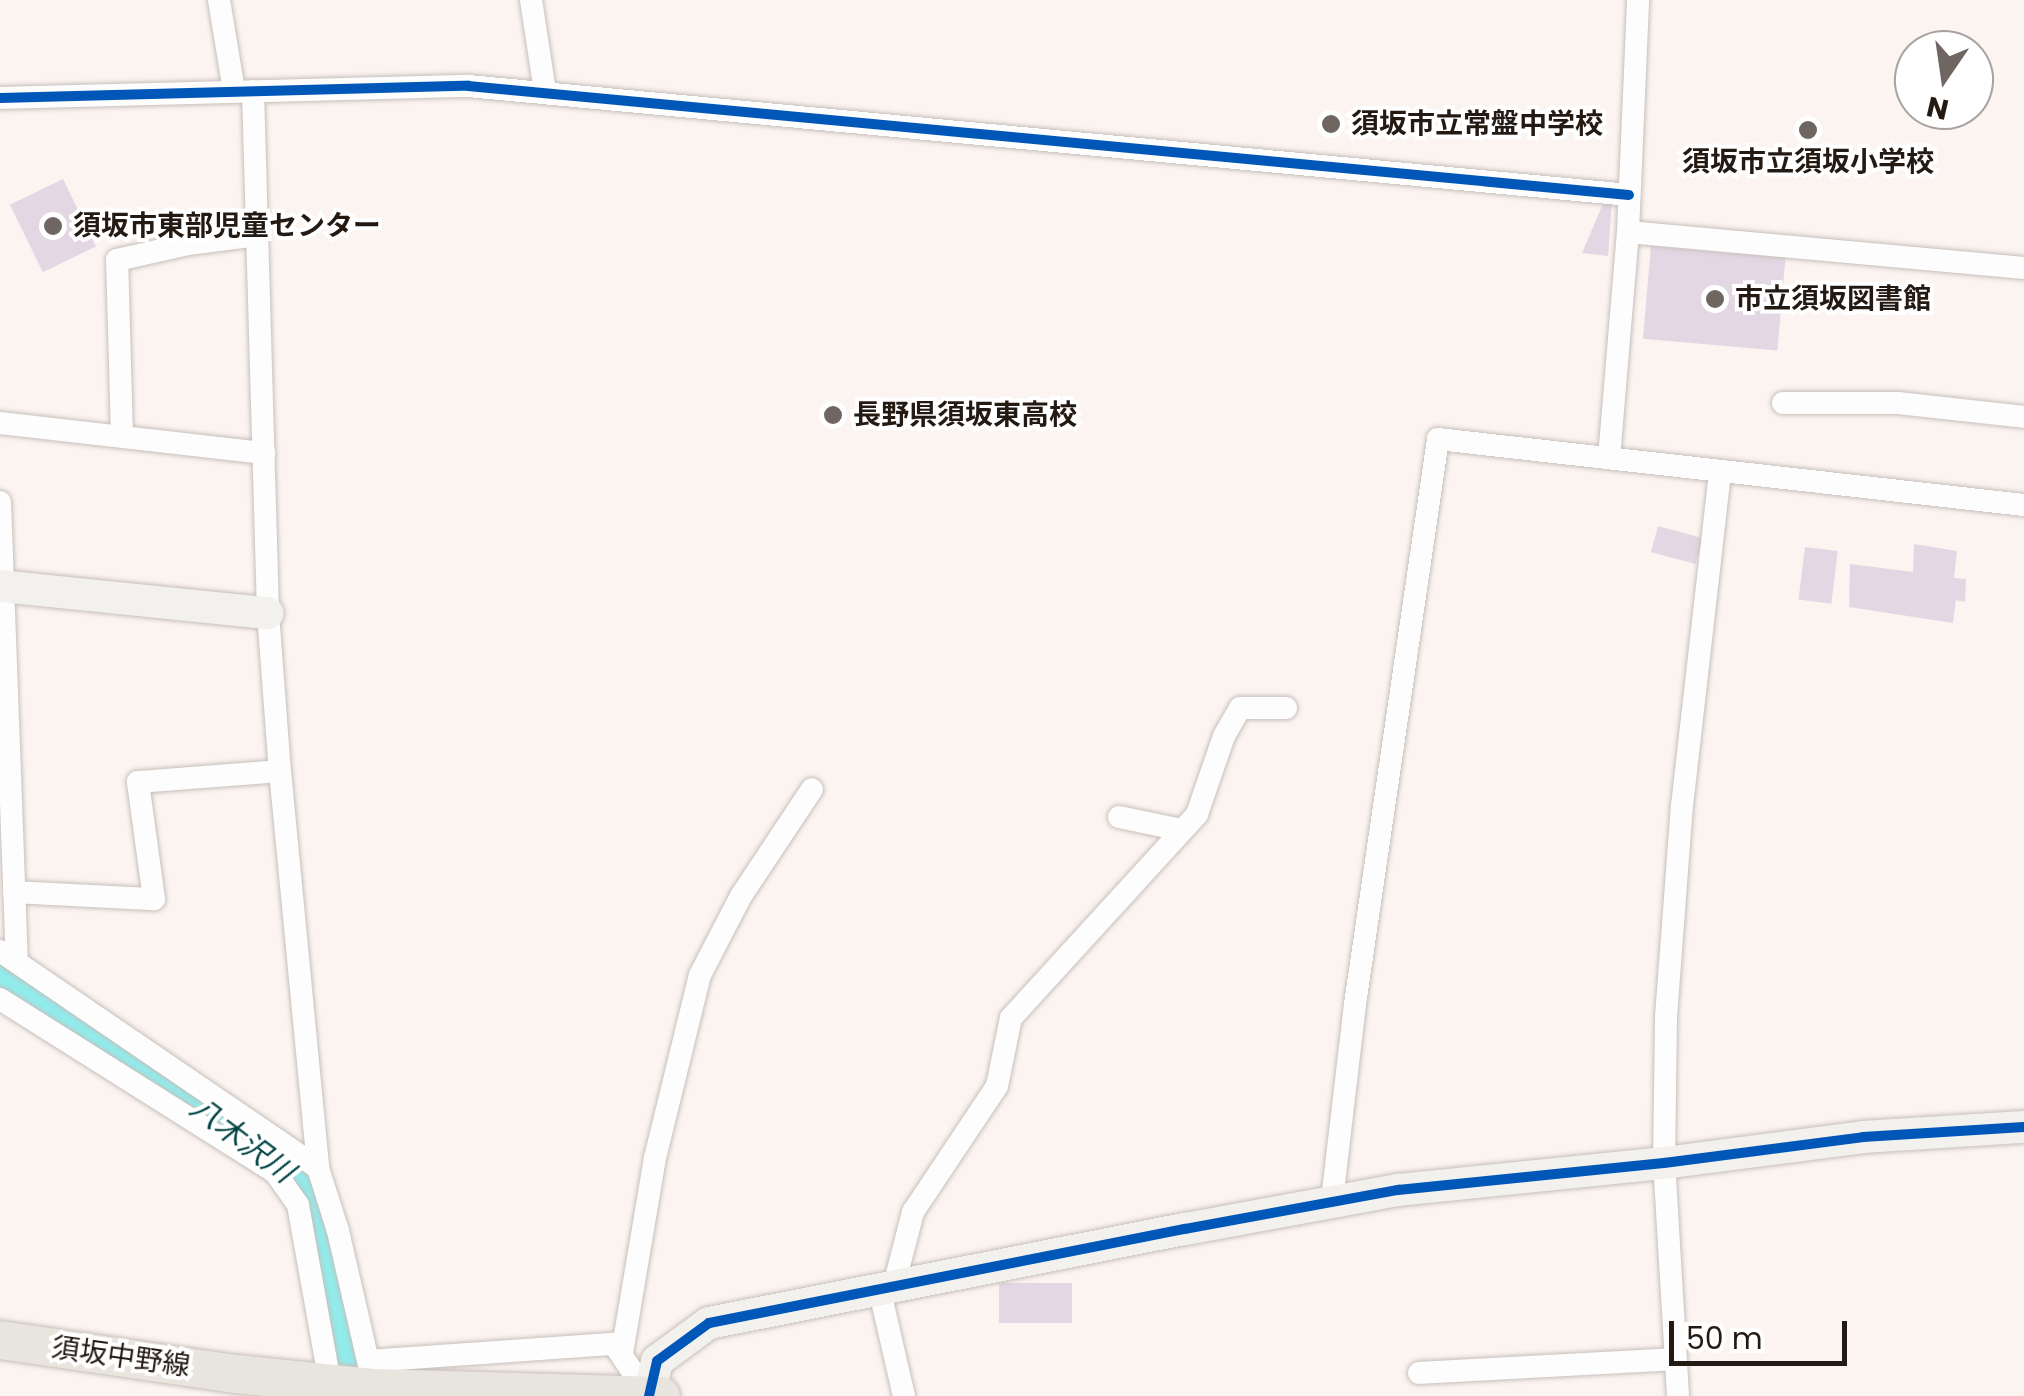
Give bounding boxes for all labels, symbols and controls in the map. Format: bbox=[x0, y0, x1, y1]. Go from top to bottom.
north arrow bbox=[1894, 30, 1994, 130]
text: N bbox=[1923, 86, 1952, 129]
place label: 須坂市立常盤中学校 bbox=[1351, 107, 1603, 141]
marker: 須坂市立常盤中学校 bbox=[1320, 113, 1342, 135]
marker: 須坂市立須坂小学校 bbox=[1797, 119, 1819, 141]
place label: 須坂市立須坂小学校 bbox=[1682, 145, 1934, 179]
place label: 須坂市東部児童センター bbox=[73, 209, 381, 243]
marker: 須坂市東部児童センター bbox=[42, 215, 64, 237]
place label: 市立須坂図書館 bbox=[1735, 282, 1931, 316]
marker: 市立須坂図書館 bbox=[1704, 288, 1726, 310]
place label: 長野県須坂東高校 bbox=[853, 398, 1077, 432]
marker: 長野県須坂東高校 bbox=[822, 404, 844, 426]
water label: 八木沢川 bbox=[183, 1090, 301, 1190]
scale bar bbox=[1674, 1301, 1852, 1363]
text: 50 m bbox=[1686, 1317, 1763, 1360]
street label: 須坂中野線 bbox=[49, 1331, 193, 1383]

